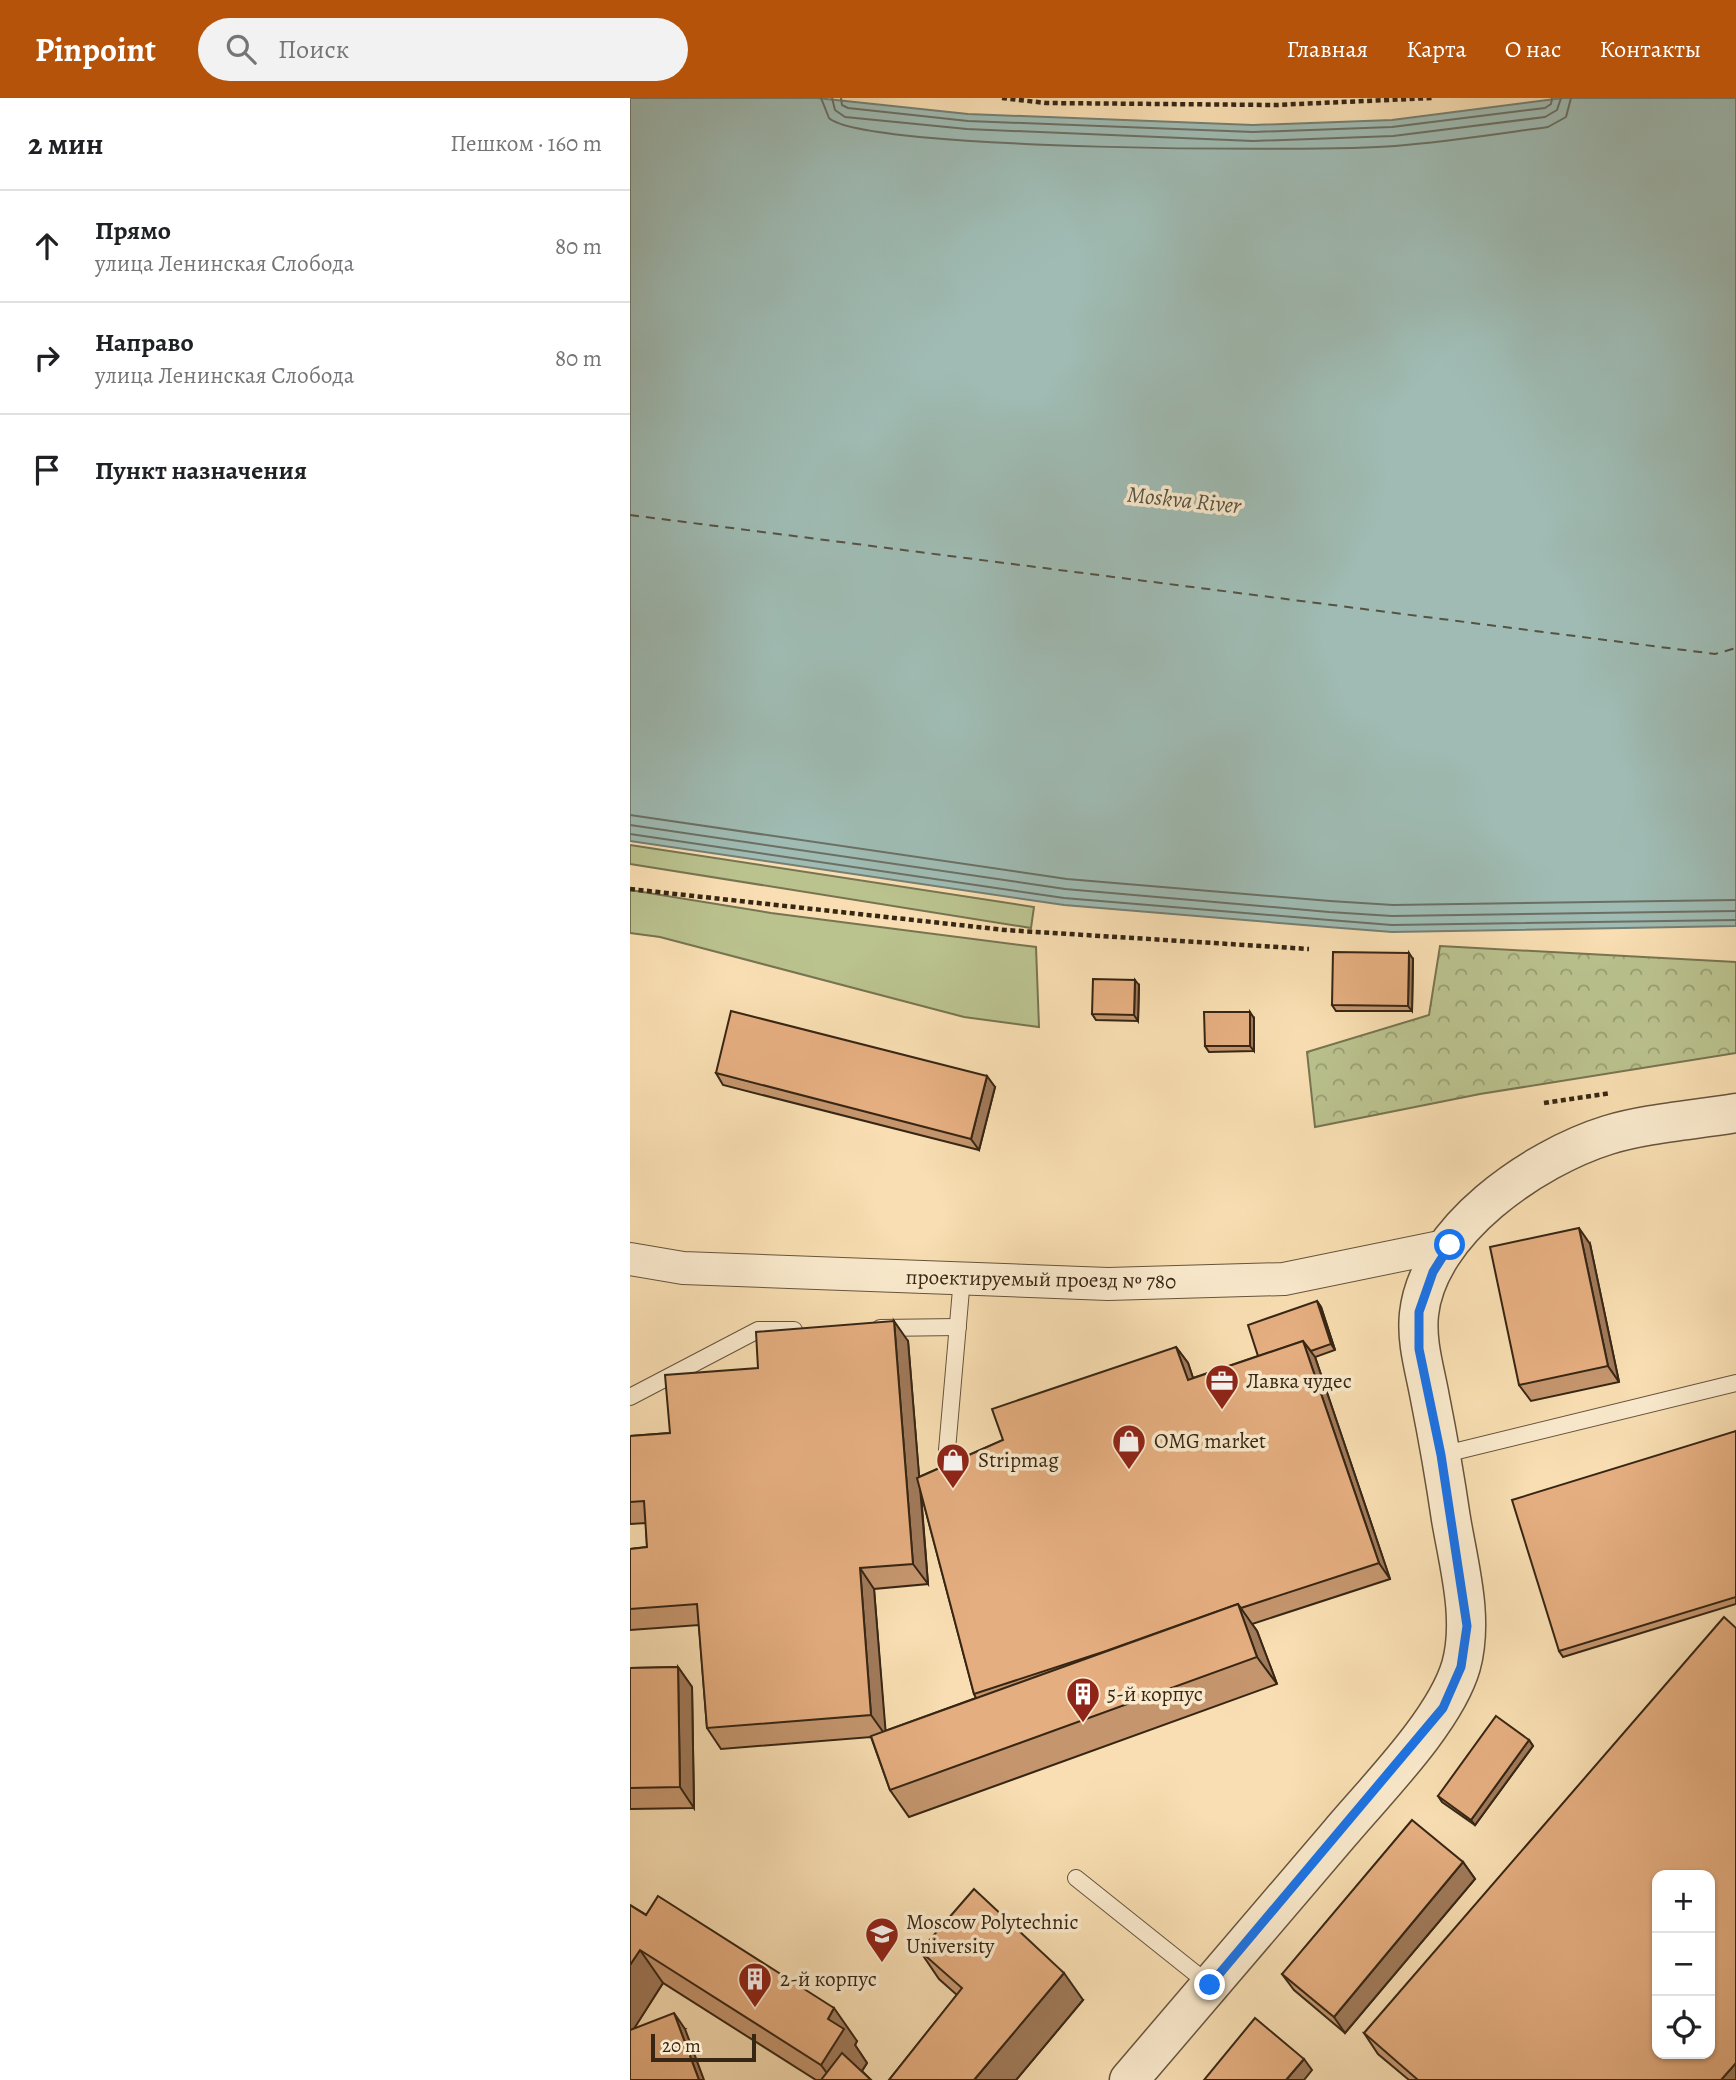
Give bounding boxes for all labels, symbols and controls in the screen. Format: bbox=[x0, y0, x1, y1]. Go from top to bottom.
search box bbox=[198, 18, 688, 81]
text: Pinpoint bbox=[35, 27, 156, 72]
icon: search bbox=[222, 30, 260, 68]
text: Поиск bbox=[278, 32, 349, 67]
text: Главная bbox=[1287, 33, 1368, 65]
text: Карта bbox=[1406, 33, 1467, 65]
text: О нас bbox=[1505, 33, 1561, 65]
text: Контакты bbox=[1599, 33, 1701, 65]
text: 2 мин bbox=[28, 124, 103, 164]
text: Пешком · 160 m bbox=[450, 128, 602, 159]
text: Прямо bbox=[95, 213, 171, 248]
icon: ahead bbox=[28, 227, 66, 265]
text: 80 m bbox=[555, 231, 602, 262]
text: улица Ленинская Слобода bbox=[95, 248, 354, 279]
text: Направо bbox=[95, 325, 194, 360]
icon: right bbox=[28, 339, 66, 377]
text: 80 m bbox=[555, 343, 602, 374]
text: улица Ленинская Слобода bbox=[95, 360, 354, 391]
icon: arrive bbox=[28, 451, 66, 489]
text: Пункт назначения bbox=[95, 453, 307, 488]
water label: Moskva River bbox=[1126, 479, 1243, 521]
route start bbox=[1434, 1229, 1465, 1260]
street label: проектируемый проезд № 780 bbox=[905, 1263, 1177, 1295]
office icon: Лавка чудес bbox=[1203, 1362, 1241, 1411]
place label: Лавка чудес bbox=[1246, 1367, 1352, 1395]
shop icon: OMG market bbox=[1110, 1422, 1148, 1471]
place label: OMG market bbox=[1154, 1427, 1266, 1455]
shop icon: Stripmag bbox=[934, 1441, 972, 1490]
place label: Stripmag bbox=[978, 1446, 1059, 1474]
building icon: 5-й корпус bbox=[1064, 1675, 1102, 1724]
place label: 5-й корпус bbox=[1107, 1680, 1203, 1708]
map controls bbox=[1652, 1870, 1715, 2059]
button: + bbox=[1652, 1870, 1715, 1933]
place label: Moscow Polytechnic University bbox=[906, 1908, 1078, 1960]
school or university icon: Moscow Polytechnic University bbox=[863, 1915, 901, 1964]
button: − bbox=[1652, 1933, 1715, 1996]
building icon: 2-й корпус bbox=[736, 1960, 774, 2009]
place label: 2-й корпус bbox=[780, 1965, 877, 1993]
route end bbox=[1194, 1969, 1225, 2000]
button: locate bbox=[1652, 1996, 1715, 2059]
scale bar bbox=[651, 2031, 756, 2063]
text: 20 m bbox=[662, 2033, 701, 2059]

